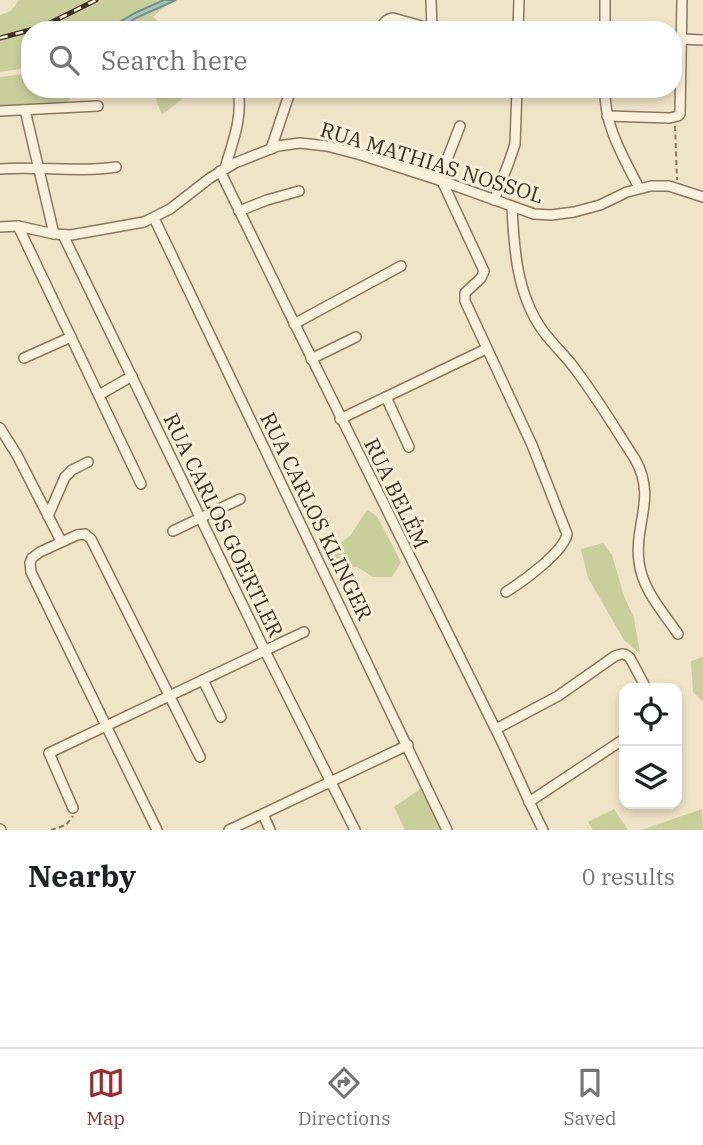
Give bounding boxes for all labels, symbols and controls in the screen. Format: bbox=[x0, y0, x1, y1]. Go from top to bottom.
search box bbox=[21, 21, 682, 98]
icon: search bbox=[45, 41, 83, 79]
text: Search here bbox=[101, 43, 247, 77]
street label: RUA MATHIAS NOSSOL bbox=[317, 115, 547, 209]
street label: RUA CARLOS KLINGER bbox=[254, 407, 380, 625]
street label: RUA CARLOS GOERTLER bbox=[158, 408, 290, 642]
street label: RUA BELÉM bbox=[358, 433, 436, 553]
map controls bbox=[619, 683, 682, 809]
button: locate bbox=[619, 683, 682, 746]
button: layers bbox=[619, 746, 682, 809]
text: Nearby bbox=[28, 856, 136, 895]
text: 0 results bbox=[582, 861, 675, 891]
tab: Map bbox=[86, 1064, 125, 1130]
tab: Directions bbox=[298, 1064, 391, 1130]
tab: Saved bbox=[563, 1064, 617, 1130]

